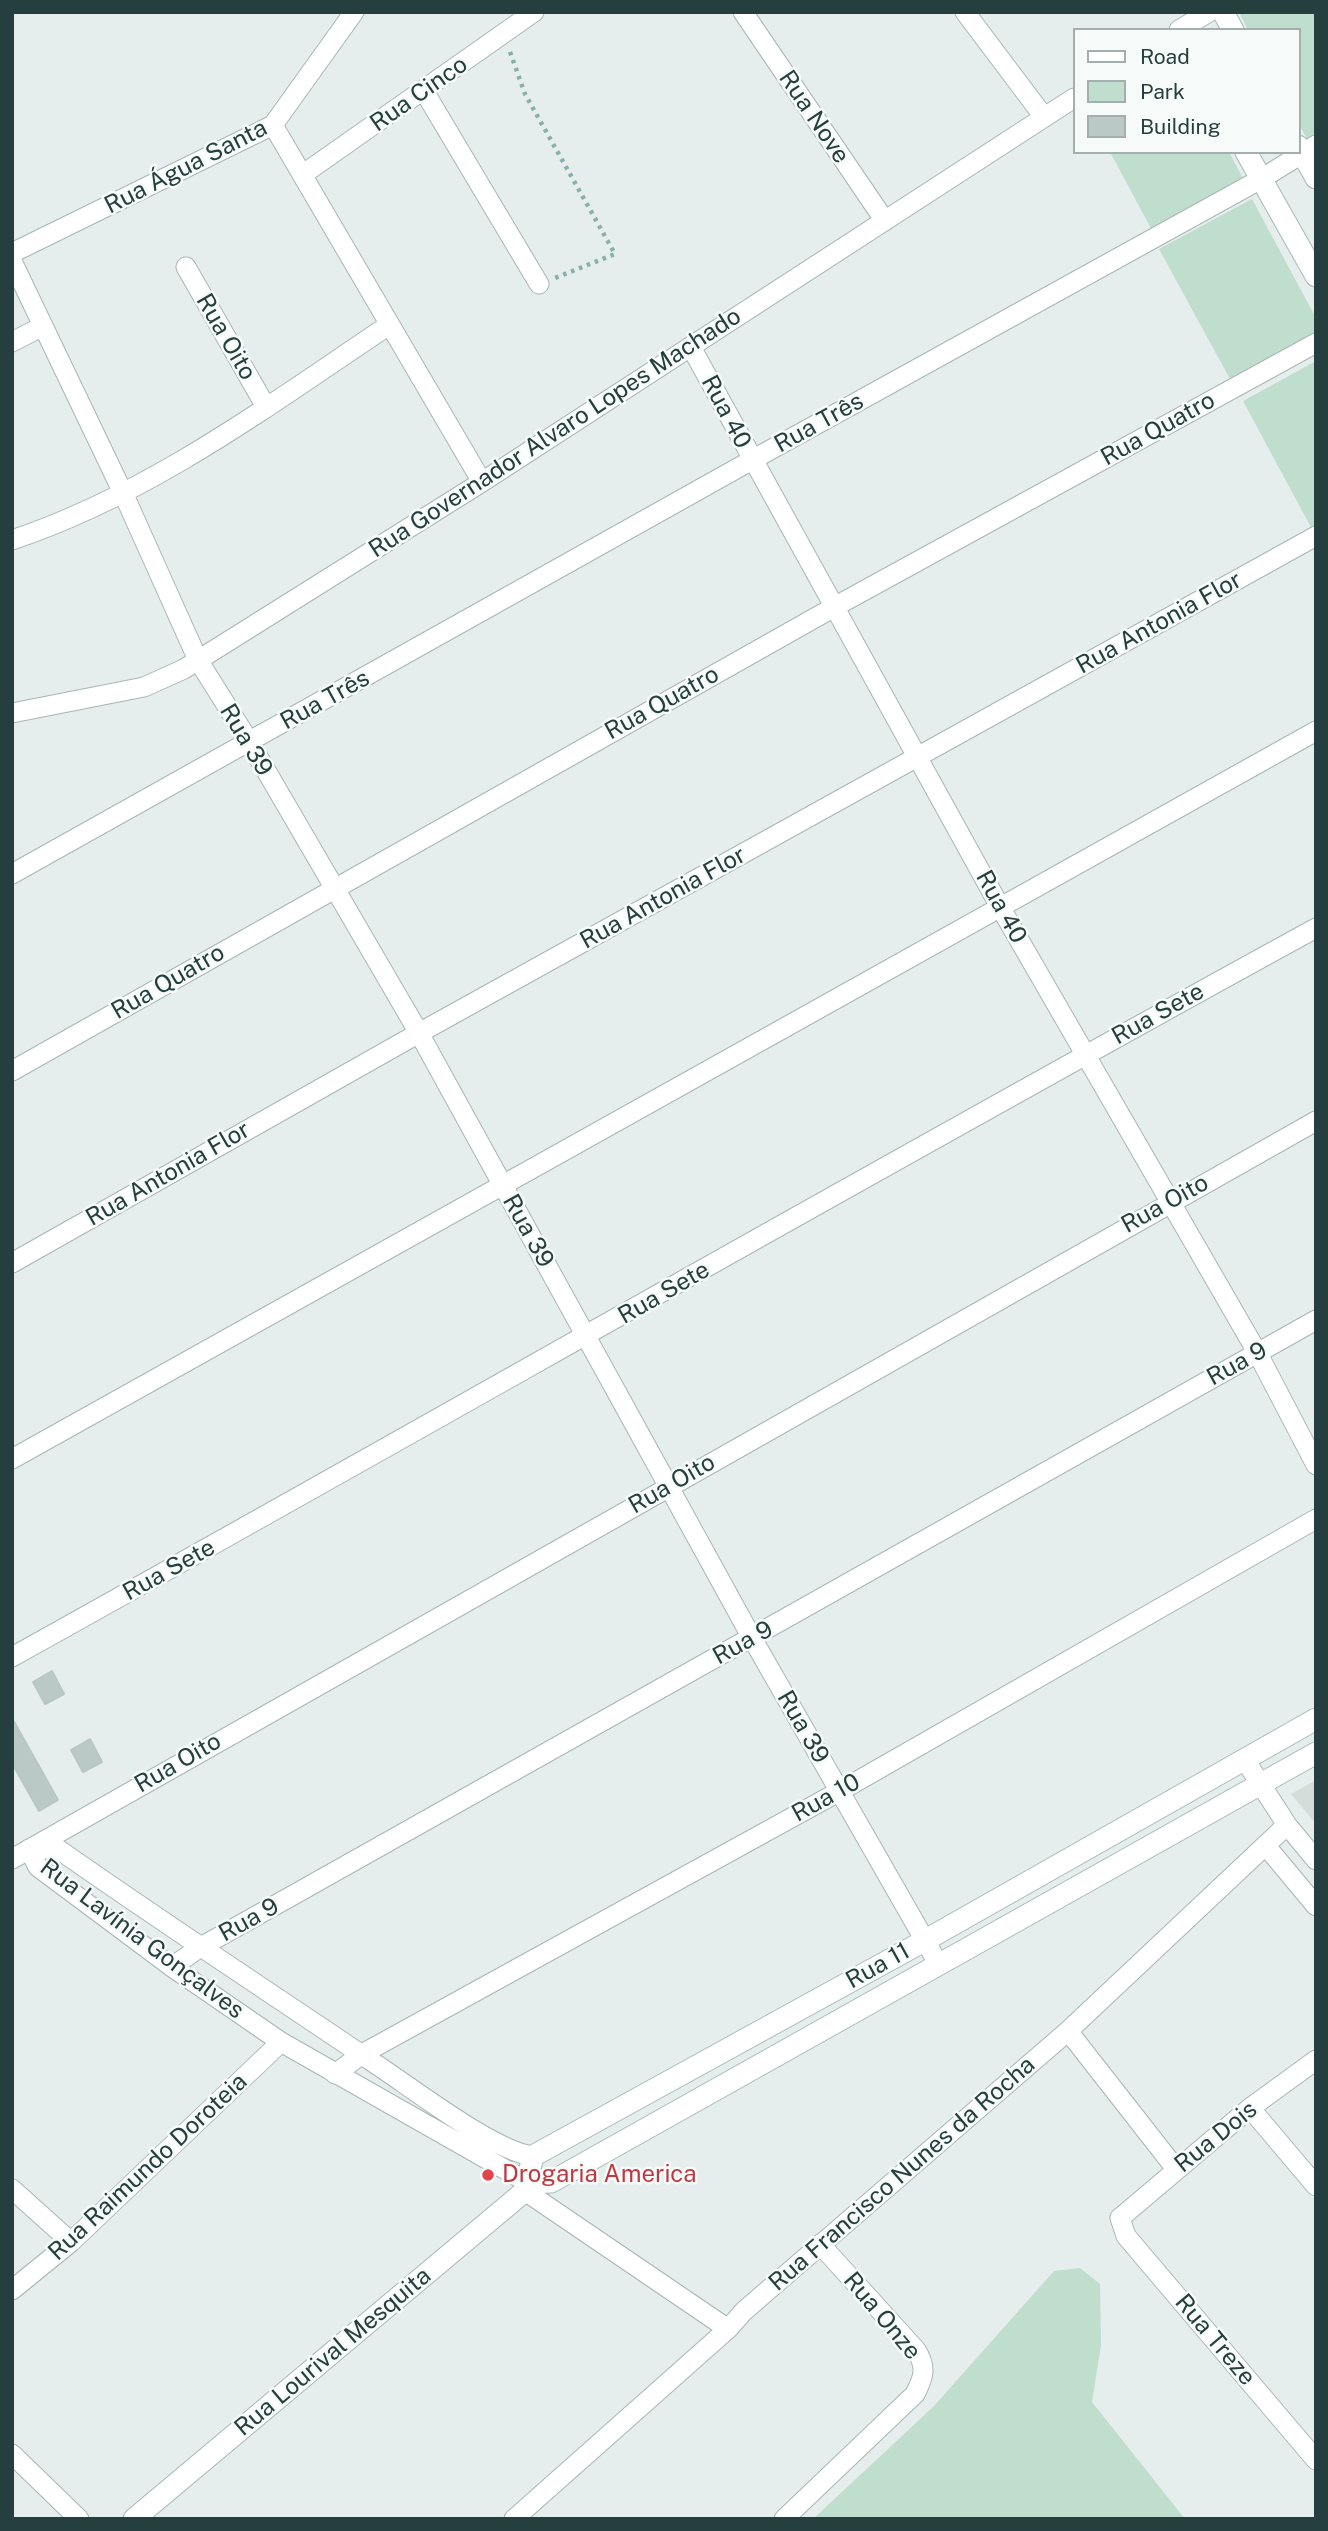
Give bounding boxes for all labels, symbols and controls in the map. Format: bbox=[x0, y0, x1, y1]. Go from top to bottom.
legend bbox=[1072, 28, 1300, 154]
text: Road bbox=[1140, 44, 1190, 69]
street label: Rua Cinco bbox=[365, 50, 473, 138]
street label: Rua Nove bbox=[772, 65, 856, 169]
text: Park bbox=[1140, 79, 1185, 104]
street label: Rua Água Santa bbox=[100, 114, 272, 220]
text: Building bbox=[1140, 114, 1221, 139]
street label: Rua Oito bbox=[190, 289, 262, 385]
street label: Rua Governador Alvaro Lopes Machado bbox=[364, 302, 746, 564]
street label: Rua 40 bbox=[695, 370, 757, 454]
street label: Rua Quatro bbox=[1096, 386, 1220, 472]
street label: Rua Três bbox=[769, 387, 869, 459]
street label: Rua Antonia Flor bbox=[1071, 566, 1247, 680]
street label: Rua Quatro bbox=[600, 660, 724, 746]
street label: Rua Três bbox=[275, 664, 375, 736]
street label: Rua 39 bbox=[213, 699, 279, 781]
street label: Rua Antonia Flor bbox=[575, 841, 751, 955]
street label: Rua 40 bbox=[969, 866, 1033, 948]
street label: Rua Quatro bbox=[106, 938, 230, 1026]
street label: Rua Sete bbox=[1107, 977, 1209, 1051]
street label: Rua Antonia Flor bbox=[81, 1115, 255, 1233]
street label: Rua Oito bbox=[1116, 1168, 1214, 1240]
street label: Rua 39 bbox=[496, 1189, 560, 1273]
street label: Rua Sete bbox=[613, 1255, 715, 1331]
street label: Rua 9 bbox=[1202, 1336, 1272, 1392]
street label: Rua Oito bbox=[624, 1448, 720, 1520]
street label: Rua Sete bbox=[118, 1533, 220, 1607]
street label: Rua 9 bbox=[708, 1615, 778, 1671]
street label: Rua 39 bbox=[771, 1686, 835, 1768]
street label: Rua Oito bbox=[130, 1727, 226, 1799]
street label: Rua 10 bbox=[787, 1768, 865, 1828]
street label: Rua Lavínia Gonçalves bbox=[34, 1853, 250, 2025]
street label: Rua 9 bbox=[214, 1892, 284, 1948]
street label: Rua 11 bbox=[841, 1937, 915, 1995]
street label: Rua Francisco Nunes da Rocha bbox=[763, 2051, 1041, 2297]
street label: Rua Raimundo Doroteia bbox=[43, 2067, 253, 2267]
street label: Rua Dois bbox=[1169, 2095, 1263, 2179]
place label: Drogaria America bbox=[502, 2161, 696, 2189]
marker: Drogaria America bbox=[480, 2167, 496, 2183]
street label: Rua Lourival Mesquita bbox=[229, 2262, 437, 2442]
street label: Rua Onze bbox=[837, 2266, 927, 2366]
street label: Rua Treze bbox=[1169, 2289, 1261, 2391]

